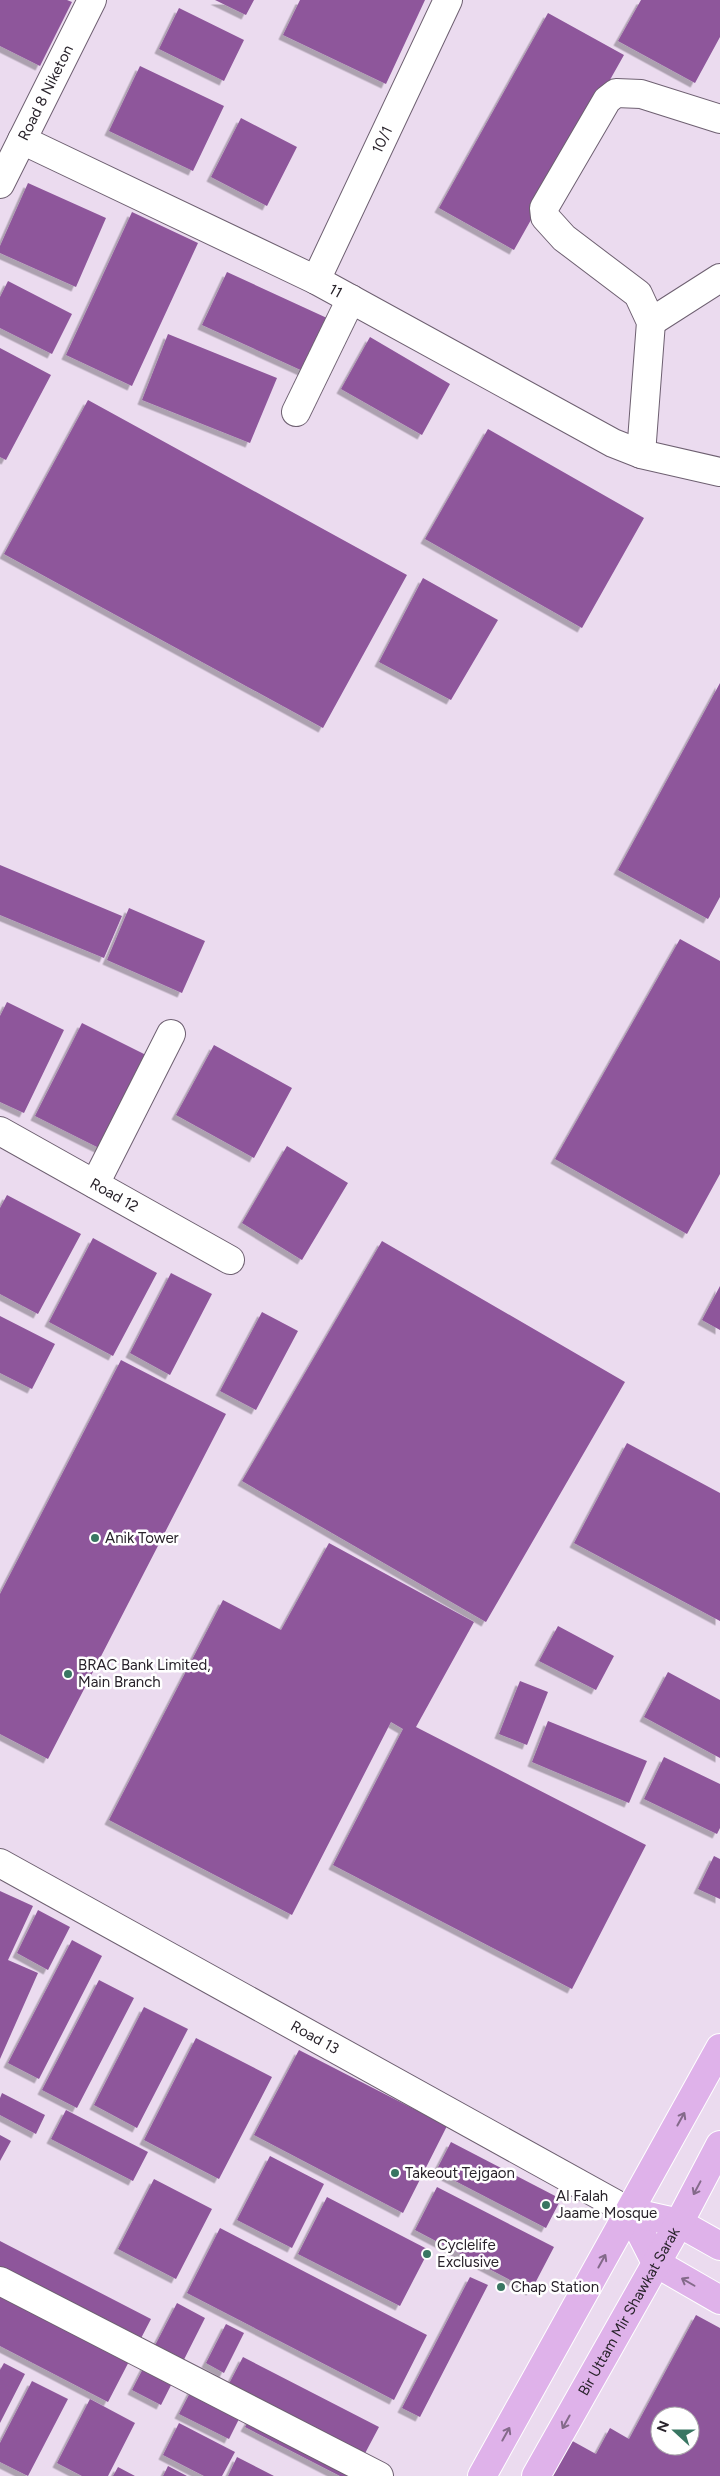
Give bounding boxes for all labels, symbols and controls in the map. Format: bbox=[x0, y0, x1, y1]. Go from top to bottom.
street label: Road 8 Niketon bbox=[14, 42, 77, 143]
street label: 10/1 bbox=[368, 123, 396, 156]
street label: 11 bbox=[326, 280, 345, 302]
street label: Road 12 bbox=[87, 1174, 142, 1216]
place label: Anik Tower bbox=[105, 1529, 179, 1547]
marker: Anik Tower bbox=[89, 1532, 101, 1544]
place label: BRAC Bank Limited, Main Branch bbox=[78, 1656, 211, 1691]
marker: BRAC Bank Limited, Main Branch bbox=[62, 1668, 74, 1680]
street label: Road 13 bbox=[288, 2017, 342, 2058]
one-way arrow bbox=[677, 2112, 686, 2127]
place label: Takeout Tejgaon bbox=[405, 2164, 515, 2182]
marker: Takeout Tejgaon bbox=[389, 2167, 401, 2179]
one-way arrow bbox=[692, 2181, 702, 2196]
place label: Al Falah Jaame Mosque bbox=[556, 2187, 657, 2222]
marker: Al Falah Jaame Mosque bbox=[540, 2199, 552, 2211]
street label: Bir Uttam Mir Shawkat Sarak bbox=[574, 2224, 684, 2399]
place label: Cyclelife Exclusive bbox=[437, 2236, 499, 2271]
marker: Cyclelife Exclusive bbox=[421, 2248, 433, 2260]
one-way arrow bbox=[598, 2255, 608, 2269]
one-way arrow bbox=[681, 2276, 696, 2286]
place label: Chap Station bbox=[511, 2278, 599, 2296]
marker: Chap Station bbox=[495, 2281, 507, 2293]
north arrow bbox=[650, 2406, 700, 2456]
one-way arrow bbox=[561, 2414, 571, 2428]
text: N bbox=[653, 2418, 673, 2435]
one-way arrow bbox=[501, 2427, 511, 2441]

